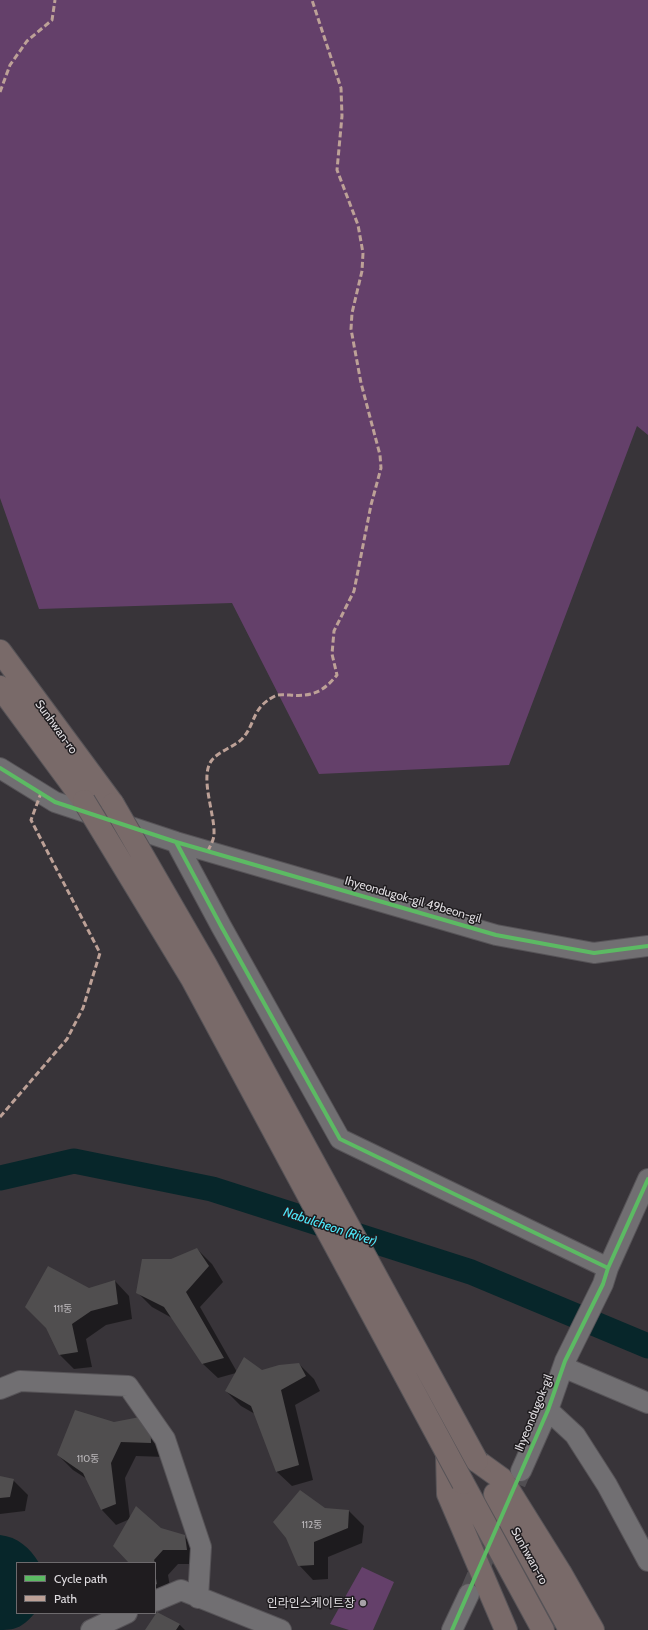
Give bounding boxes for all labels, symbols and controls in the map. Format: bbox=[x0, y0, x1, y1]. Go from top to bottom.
street label: Sunhwan-ro bbox=[32, 697, 80, 757]
street label: Ihyeondugok-gil 49beon-gil bbox=[343, 874, 483, 926]
water label: Nabulcheon (River) bbox=[281, 1205, 379, 1249]
house number: 111동 bbox=[54, 1303, 72, 1315]
street label: Ihyeondugok-gil bbox=[512, 1372, 556, 1454]
house number: 110동 bbox=[77, 1453, 99, 1465]
house number: 112동 bbox=[302, 1519, 322, 1531]
street label: Sunhwan-ro bbox=[507, 1525, 551, 1587]
legend bbox=[16, 1562, 156, 1614]
text: Cycle path bbox=[54, 1571, 107, 1586]
text: Path bbox=[54, 1591, 77, 1606]
place label: 인라인스케이트장 bbox=[267, 1596, 355, 1610]
marker: 인라인스케이트장 bbox=[358, 1598, 368, 1608]

